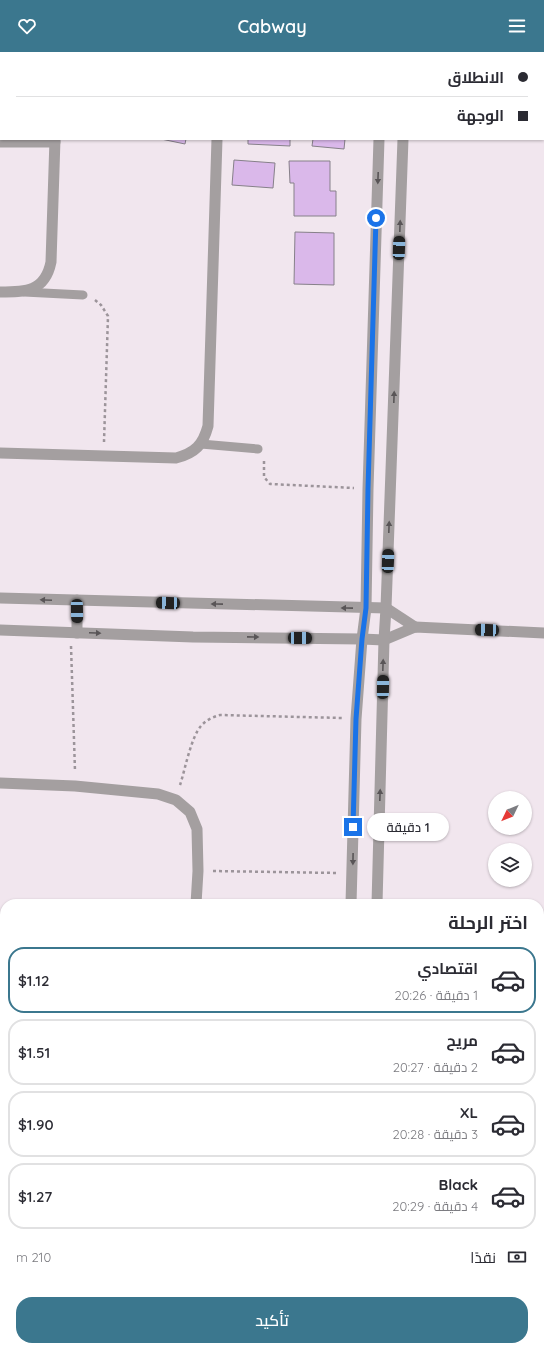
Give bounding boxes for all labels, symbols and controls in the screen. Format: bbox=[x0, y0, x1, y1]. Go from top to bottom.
icon: heart bbox=[16, 15, 38, 37]
text: Cabway bbox=[237, 15, 307, 38]
icon: menu bbox=[506, 15, 528, 37]
text: الانطلاق bbox=[448, 68, 504, 87]
text: الوجهة bbox=[457, 106, 504, 125]
one-way arrow bbox=[374, 172, 381, 184]
route start bbox=[367, 209, 385, 227]
one-way arrow bbox=[397, 219, 403, 232]
car bbox=[393, 236, 405, 260]
one-way arrow bbox=[391, 390, 397, 403]
one-way arrow bbox=[386, 521, 393, 533]
car bbox=[382, 549, 394, 573]
one-way arrow bbox=[40, 596, 52, 603]
car bbox=[156, 597, 180, 609]
car bbox=[71, 599, 83, 623]
one-way arrow bbox=[210, 601, 223, 607]
one-way arrow bbox=[341, 604, 353, 611]
car bbox=[475, 624, 499, 636]
one-way arrow bbox=[89, 630, 101, 637]
car bbox=[288, 632, 312, 644]
one-way arrow bbox=[247, 634, 260, 640]
one-way arrow bbox=[380, 658, 386, 671]
car bbox=[377, 675, 389, 699]
one-way arrow bbox=[376, 789, 383, 801]
north arrow bbox=[488, 791, 532, 835]
map controls bbox=[488, 791, 532, 887]
callout: 1 دقيقة bbox=[367, 813, 449, 841]
route end bbox=[344, 818, 362, 836]
text: 1 دقيقة bbox=[386, 819, 430, 835]
button: layers bbox=[488, 843, 532, 887]
one-way arrow bbox=[349, 853, 356, 865]
text: اختر الرحلة bbox=[448, 911, 528, 934]
text: اقتصادي bbox=[418, 959, 478, 978]
icon: car bbox=[490, 962, 526, 998]
text: $1.12 bbox=[18, 971, 49, 990]
text: 1 دقيقة · 20:26 bbox=[395, 987, 478, 1003]
text: مريح bbox=[446, 1031, 478, 1050]
icon: car bbox=[490, 1034, 526, 1070]
text: $1.51 bbox=[18, 1043, 50, 1062]
text: 2 دقيقة · 20:27 bbox=[393, 1059, 478, 1075]
text: XL bbox=[460, 1103, 478, 1122]
icon: car bbox=[490, 1106, 526, 1142]
text: $1.90 bbox=[18, 1115, 54, 1134]
text: 3 دقيقة · 20:28 bbox=[393, 1126, 478, 1142]
text: Black bbox=[438, 1175, 478, 1194]
icon: car bbox=[490, 1178, 526, 1214]
text: $1.27 bbox=[18, 1187, 52, 1206]
text: 4 دقيقة · 20:29 bbox=[392, 1198, 478, 1214]
icon: cash bbox=[506, 1246, 528, 1268]
text: نقدًا bbox=[470, 1248, 496, 1267]
text: 210 m bbox=[16, 1249, 51, 1265]
button: تأكيد bbox=[16, 1297, 528, 1343]

